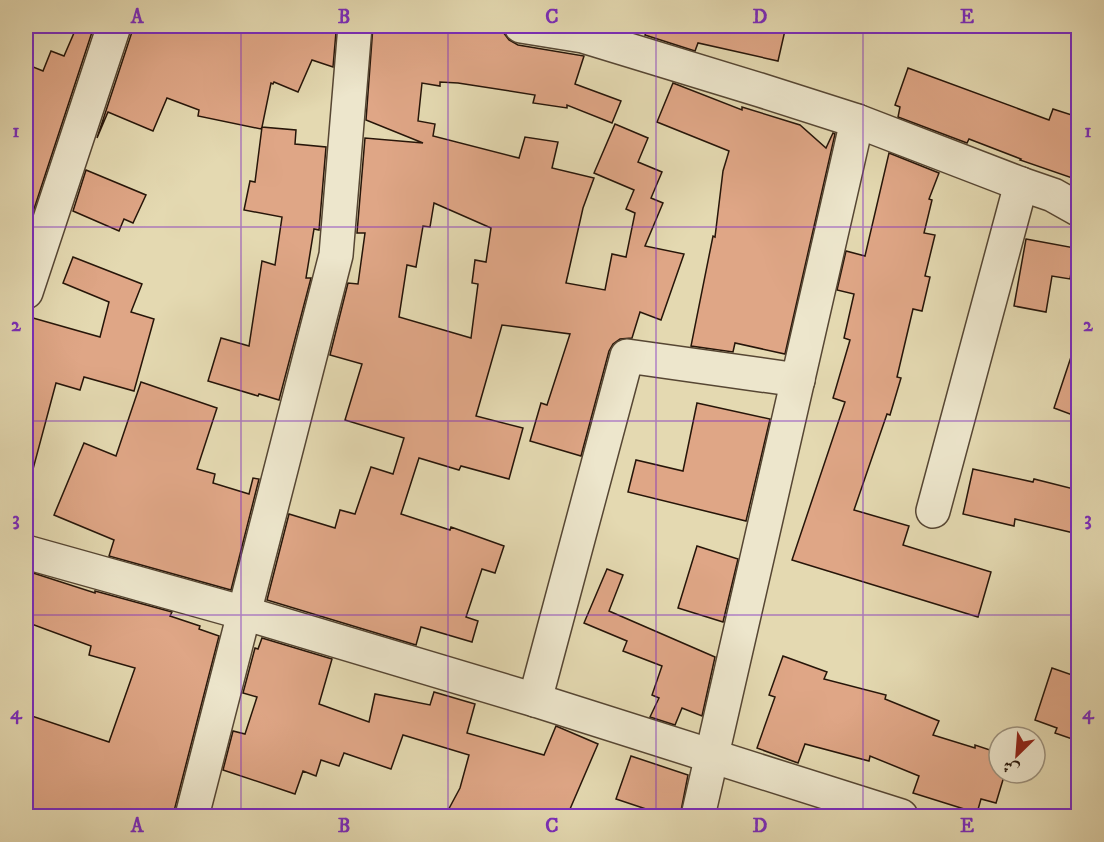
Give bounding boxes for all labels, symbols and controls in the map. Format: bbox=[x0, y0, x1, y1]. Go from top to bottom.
text: A bbox=[130, 5, 145, 30]
text: B bbox=[338, 5, 350, 30]
text: C bbox=[545, 5, 559, 30]
text: D bbox=[753, 5, 768, 30]
text: E bbox=[960, 5, 974, 30]
text: 1 bbox=[12, 119, 20, 144]
text: 1 bbox=[1084, 119, 1092, 144]
text: 2 bbox=[11, 313, 22, 338]
text: 2 bbox=[1083, 313, 1094, 338]
text: 3 bbox=[12, 507, 20, 532]
text: 3 bbox=[1084, 507, 1092, 532]
text: 4 bbox=[10, 701, 23, 726]
text: 4 bbox=[1082, 701, 1095, 726]
north arrow bbox=[987, 725, 1047, 785]
text: ش bbox=[1000, 755, 1023, 780]
text: A bbox=[130, 814, 145, 839]
text: B bbox=[338, 814, 350, 839]
text: C bbox=[545, 814, 559, 839]
text: D bbox=[753, 814, 768, 839]
text: E bbox=[960, 814, 974, 839]

